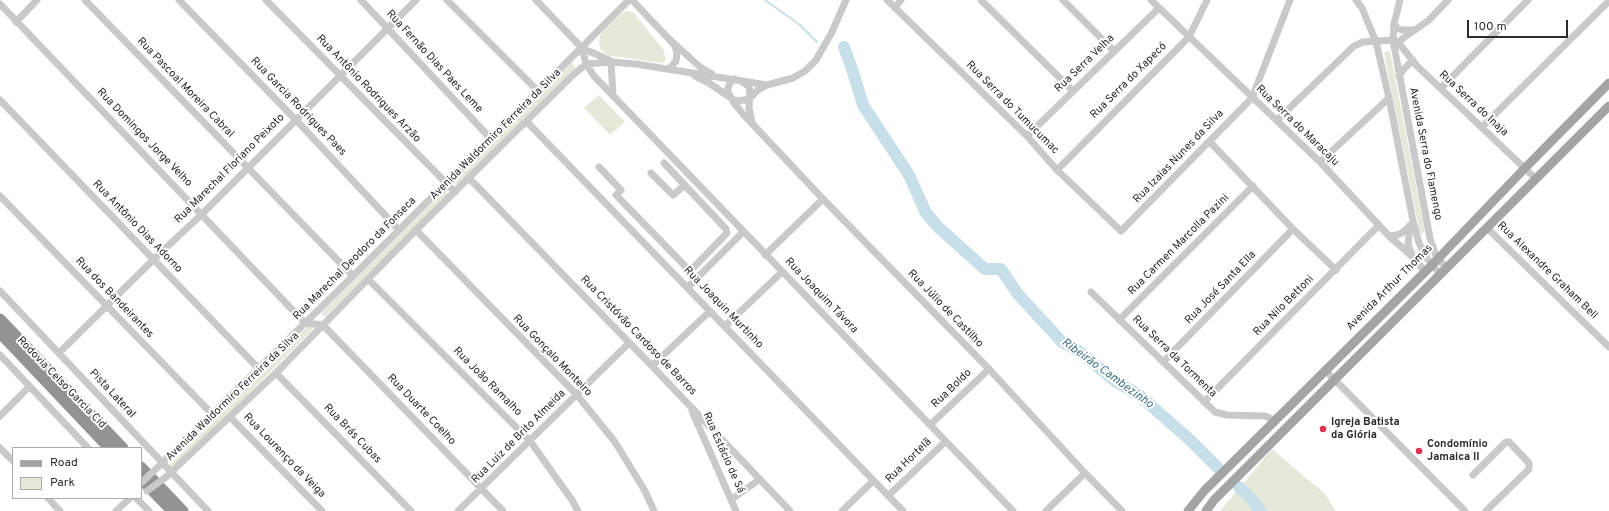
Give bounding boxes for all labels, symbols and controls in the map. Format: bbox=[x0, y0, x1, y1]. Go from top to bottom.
street label: Rua Fernão Dias Paes Leme bbox=[383, 8, 485, 116]
scale bar bbox=[1469, 12, 1570, 38]
text: 100 m bbox=[1474, 19, 1507, 35]
street label: Rua Antônio Rodrigues Arzão bbox=[313, 32, 423, 146]
street label: Rua Serra Velha bbox=[1052, 32, 1118, 96]
street label: Rua Pascoal Moreira Cabral bbox=[134, 35, 236, 141]
street label: Rua Serra do Xapecó bbox=[1088, 40, 1170, 122]
street label: Rua Garcia Rodrigues Paes bbox=[247, 55, 349, 159]
street label: Rua Serra do Tumucumac bbox=[963, 59, 1061, 157]
street label: Avenida Waldormiro Ferreira da Silva bbox=[428, 67, 564, 203]
street label: Rua Serra do Inaja bbox=[1436, 69, 1510, 139]
street label: Rua Serra do Maracaju bbox=[1253, 83, 1341, 169]
street label: Rua Domingos Jorge Velho bbox=[93, 86, 195, 190]
street label: Avenida Serra do Flamengo bbox=[1406, 86, 1444, 222]
street label: Rua Izaias Nunes da Silva bbox=[1131, 108, 1227, 206]
street label: Rua Marechal Floriano Peixoto bbox=[172, 111, 288, 227]
street label: Rua Antônio Dias Adorno bbox=[89, 178, 185, 276]
street label: Rua Carmen Marcolla Pazini bbox=[1126, 192, 1232, 298]
street label: Rua Marechal Deodoro da Fonseca bbox=[291, 195, 419, 323]
street label: Rua Alexandre Graham Bell bbox=[1494, 219, 1600, 323]
street label: Avenida Arthur Thomas bbox=[1344, 242, 1436, 334]
street label: Rua José Santa Ella bbox=[1183, 249, 1259, 327]
street label: Rua dos Bandeirantes bbox=[72, 255, 156, 341]
street label: Rua Joaquim Távora bbox=[782, 255, 860, 337]
street label: Rua Joaquin Murtinho bbox=[680, 264, 766, 352]
street label: Rua Júlio de Castilho bbox=[904, 267, 986, 351]
street label: Rua Cristóvão Cardoso de Barros bbox=[577, 273, 699, 399]
street label: Rua Nilo Bettoni bbox=[1251, 273, 1317, 339]
street label: Rua Gonçalo Monteiro bbox=[510, 312, 594, 400]
street label: Rua Serra da Tormenta bbox=[1129, 313, 1219, 401]
street label: Avenida Waldormiro Ferreira da Silva bbox=[164, 330, 302, 464]
street label: Rodovia Celso Garcia Cid bbox=[14, 334, 108, 432]
water label: Ribeirão Cambezinho bbox=[1058, 336, 1156, 412]
street label: Rua João Ramalho bbox=[450, 345, 524, 419]
street label: Pista Lateral bbox=[86, 367, 138, 421]
street label: Rua Boldo bbox=[929, 367, 975, 411]
street label: Rua Duarte Coelho bbox=[384, 372, 458, 448]
street label: Rua Luiz de Brito Almeida bbox=[469, 387, 569, 487]
street label: Rua Brás Cubas bbox=[320, 402, 384, 466]
street label: Rua Estácio de Sá bbox=[699, 410, 747, 496]
street label: Rua Lourenço da Veiga bbox=[240, 411, 328, 501]
place label: Igreja Batista da Glória bbox=[1331, 416, 1400, 442]
marker: Igreja Batista da Glória bbox=[1318, 424, 1328, 434]
street label: Rua Hortelã bbox=[883, 436, 935, 486]
place label: Condomínio Jamaica II bbox=[1427, 438, 1488, 464]
marker: Condomínio Jamaica II bbox=[1414, 446, 1424, 456]
legend bbox=[12, 447, 142, 499]
text: Road bbox=[50, 455, 78, 471]
text: Park bbox=[50, 475, 75, 491]

